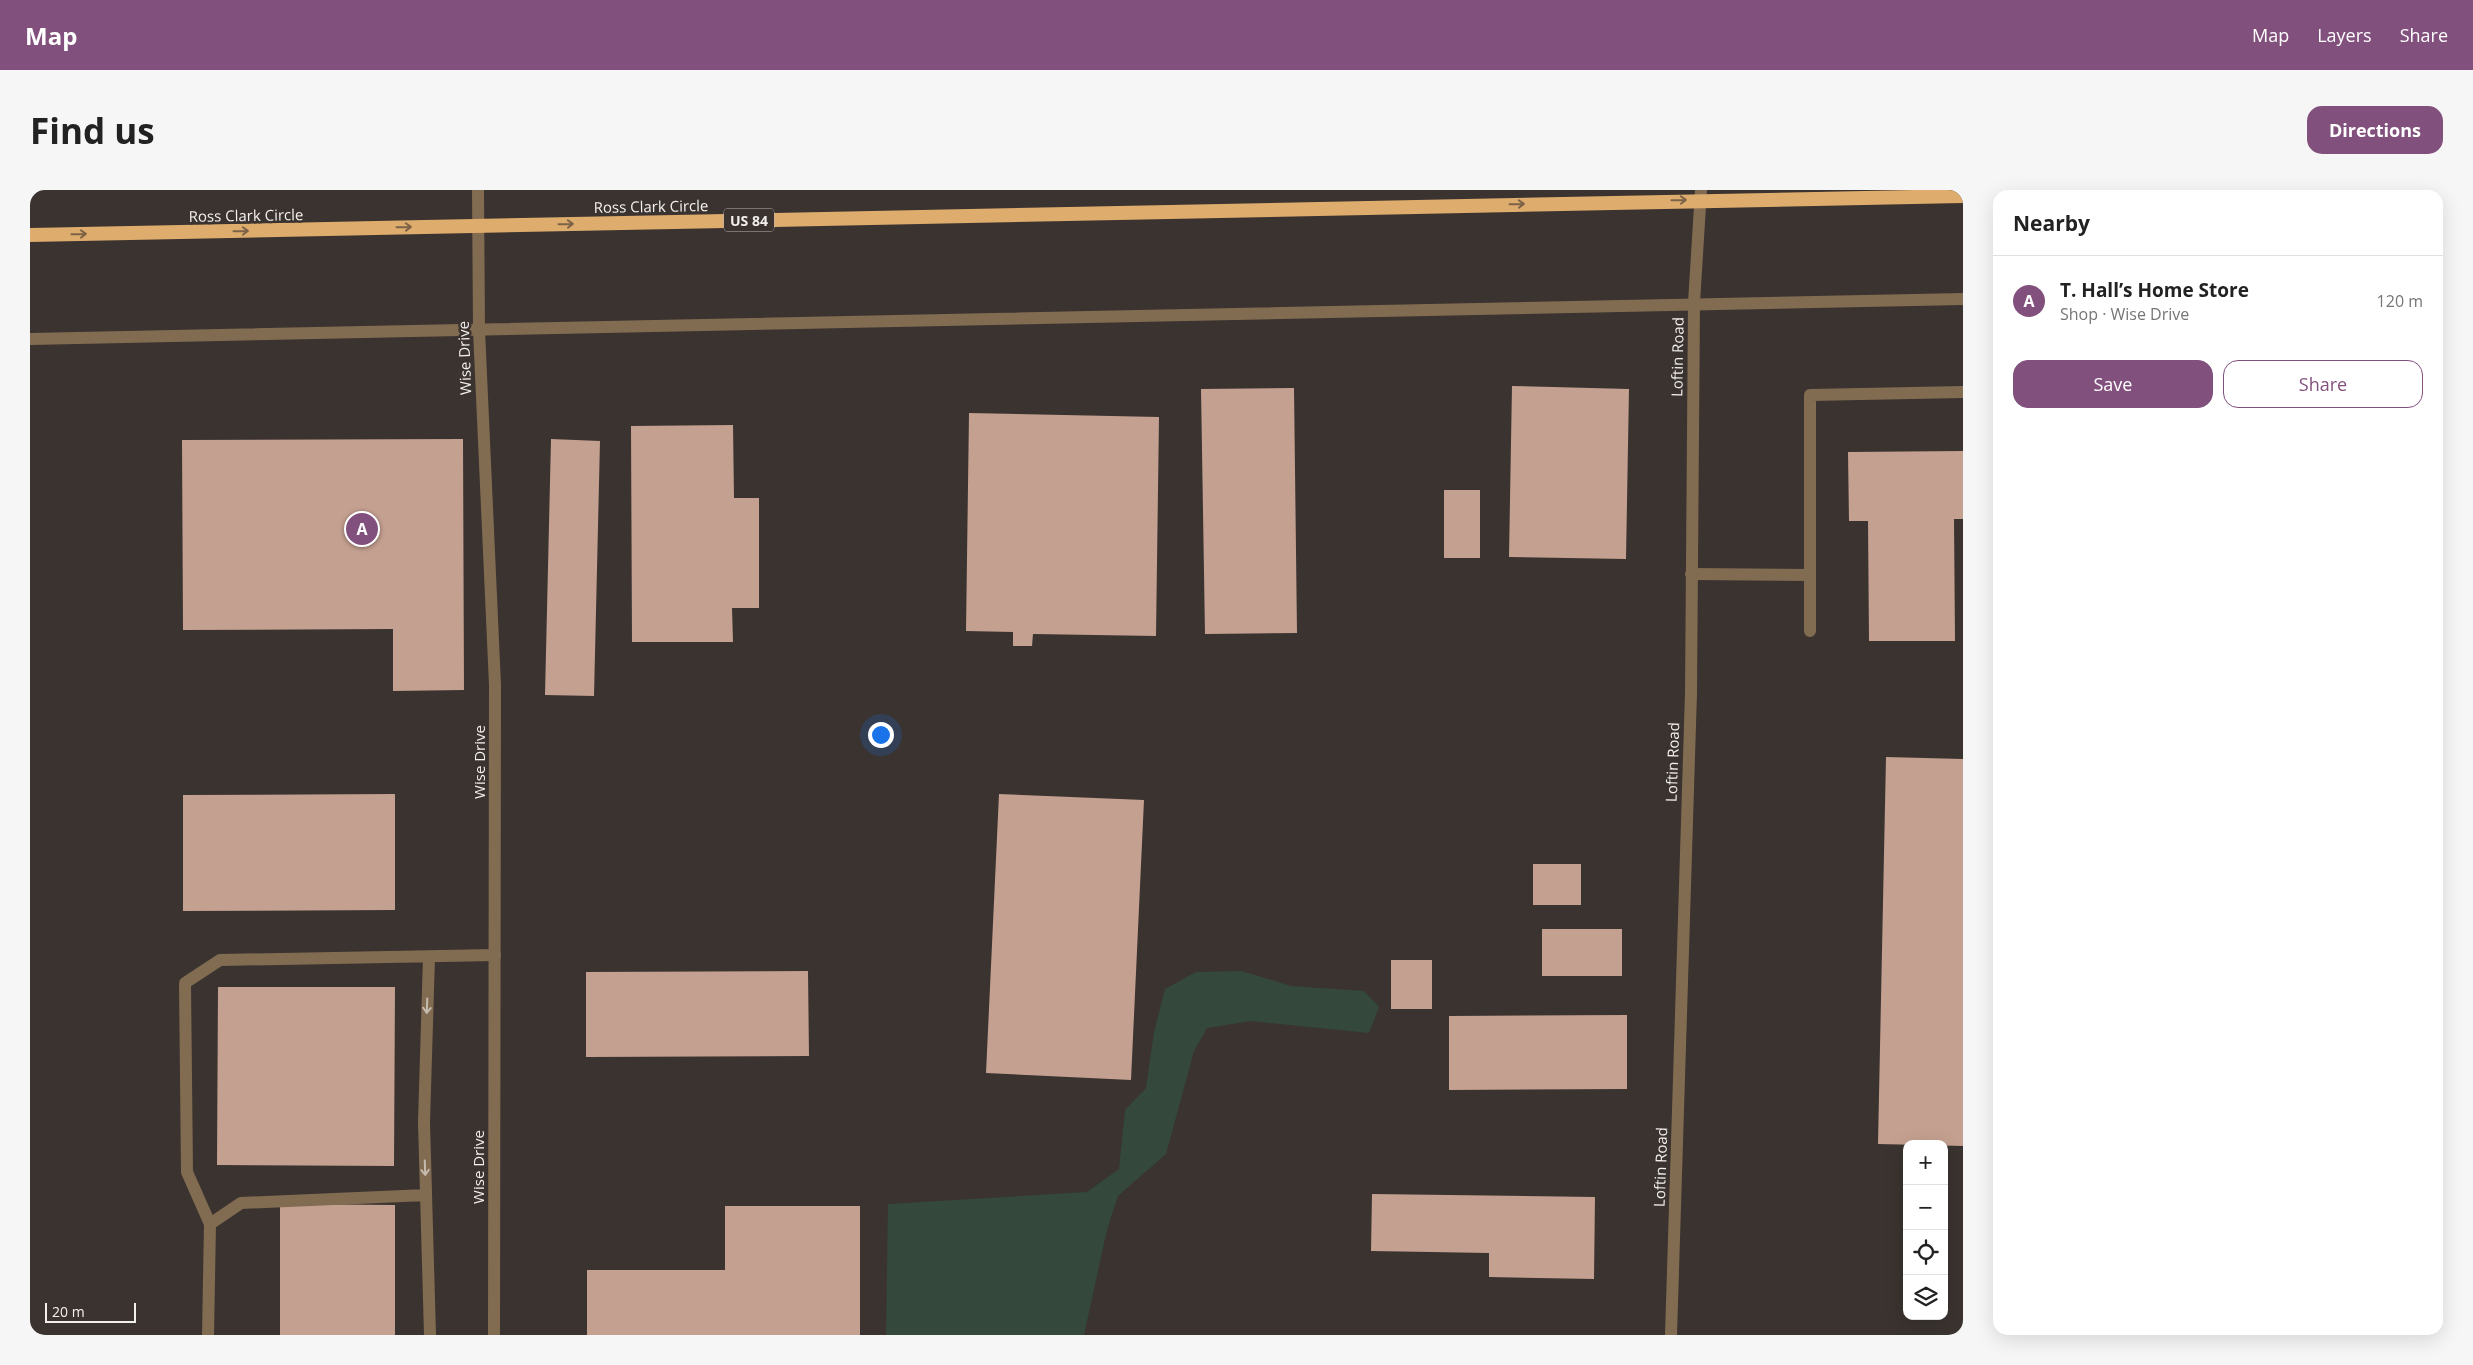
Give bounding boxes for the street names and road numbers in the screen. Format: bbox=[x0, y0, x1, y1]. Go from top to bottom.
street label: Ross Clark Circle bbox=[593, 195, 709, 217]
street label: Ross Clark Circle bbox=[188, 204, 304, 226]
road number: US 84 bbox=[724, 208, 774, 232]
street label: Loftin Road bbox=[1666, 317, 1688, 397]
street label: Wise Drive bbox=[453, 321, 475, 395]
street label: Loftin Road bbox=[1661, 722, 1683, 802]
street label: Wise Drive bbox=[469, 725, 489, 799]
street label: Loftin Road bbox=[1649, 1127, 1671, 1207]
street label: Wise Drive bbox=[468, 1130, 488, 1204]

